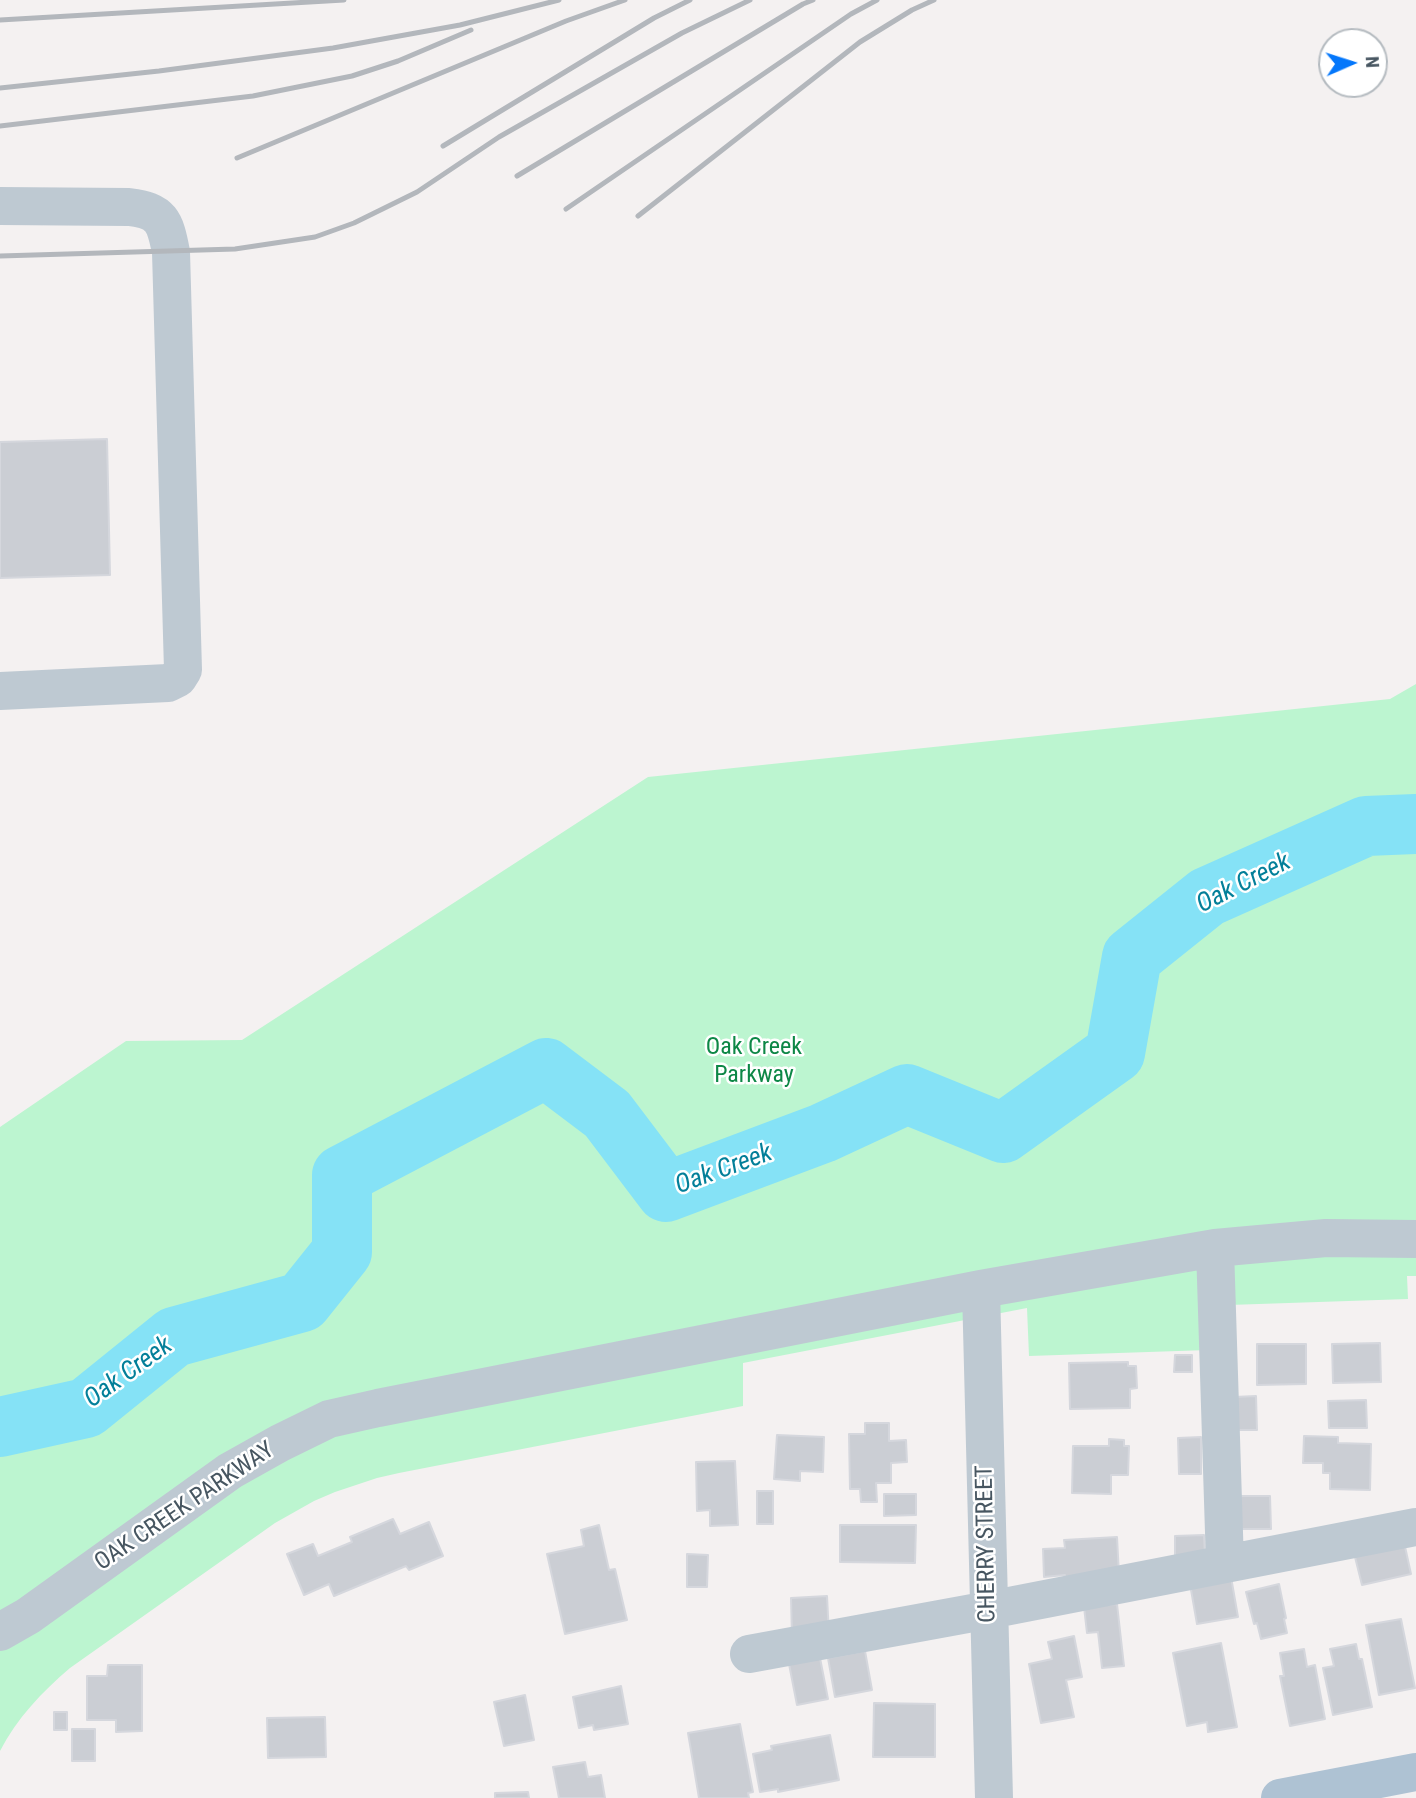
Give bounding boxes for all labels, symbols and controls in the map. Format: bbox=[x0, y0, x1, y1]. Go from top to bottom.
north arrow bbox=[1318, 28, 1388, 98]
text: N bbox=[1361, 56, 1384, 68]
water label: Oak Creek bbox=[1192, 847, 1296, 921]
park label: Oak Creek Parkway bbox=[706, 1034, 802, 1090]
water label: Oak Creek bbox=[671, 1138, 777, 1202]
water label: Oak Creek bbox=[79, 1331, 179, 1415]
street label: OAK CREEK PARKWAY bbox=[90, 1436, 280, 1578]
street label: CHERRY STREET bbox=[971, 1465, 1003, 1623]

